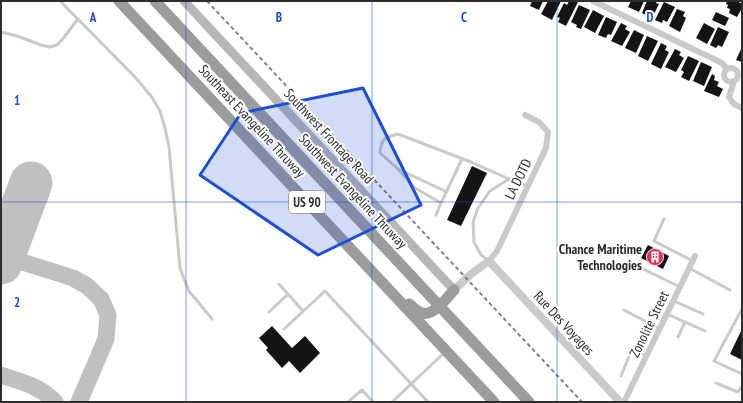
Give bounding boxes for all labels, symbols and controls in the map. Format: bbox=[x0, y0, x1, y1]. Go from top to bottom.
text: A bbox=[89, 9, 97, 26]
text: B bbox=[276, 9, 282, 26]
text: C bbox=[461, 9, 467, 26]
text: D bbox=[647, 9, 654, 26]
street label: Southeast Evangeline Thruway bbox=[195, 61, 310, 182]
street label: Southwest Frontage Road bbox=[280, 85, 378, 187]
text: 1 bbox=[14, 92, 20, 109]
street label: Southwest Evangeline Thruway bbox=[295, 130, 412, 253]
street label: LA DOTD bbox=[500, 156, 536, 202]
road number: US 90 bbox=[289, 191, 325, 213]
place label: Chance Maritime Technologies bbox=[559, 240, 642, 274]
building icon: Chance Maritime Technologies bbox=[645, 247, 665, 267]
street label: Rue Des Voyages bbox=[530, 287, 598, 359]
street label: Zonolite Street bbox=[625, 288, 673, 360]
text: 2 bbox=[14, 294, 20, 311]

